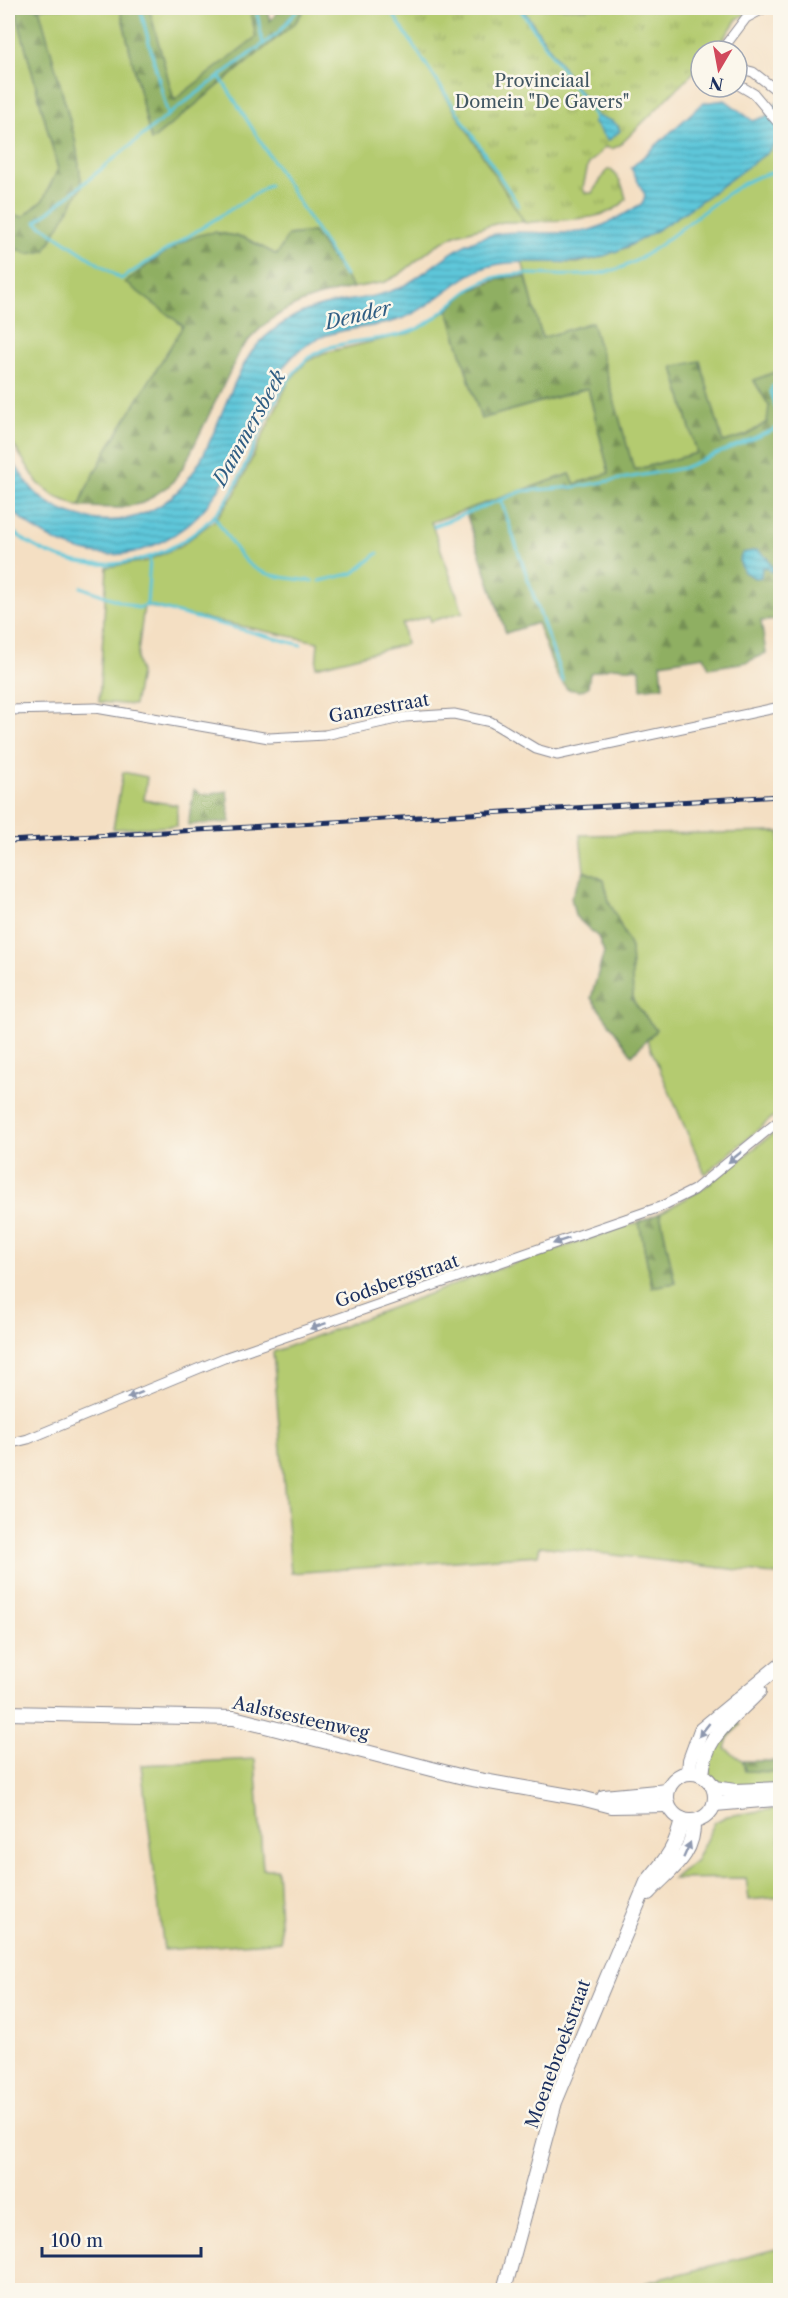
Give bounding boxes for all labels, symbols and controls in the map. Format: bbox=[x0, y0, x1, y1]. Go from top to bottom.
north arrow bbox=[689, 39, 749, 99]
park label: Provinciaal Domein "De Gavers" bbox=[455, 70, 629, 113]
text: N bbox=[708, 73, 725, 95]
water label: Dender bbox=[320, 295, 395, 335]
water label: Dammersbeek bbox=[206, 365, 291, 492]
street label: Ganzestraat bbox=[327, 688, 432, 728]
one-way arrow bbox=[727, 1150, 743, 1163]
one-way arrow bbox=[552, 1237, 570, 1246]
street label: Godsbergstraat bbox=[332, 1249, 462, 1312]
one-way arrow bbox=[309, 1321, 327, 1331]
one-way arrow bbox=[126, 1390, 144, 1400]
street label: Aalstsesteenweg bbox=[230, 1691, 372, 1744]
one-way arrow bbox=[698, 1722, 710, 1738]
one-way arrow bbox=[682, 1842, 691, 1859]
street label: Moenebroekstraat bbox=[521, 1976, 595, 2131]
scale bar bbox=[42, 2220, 201, 2258]
text: 100 m bbox=[51, 2230, 103, 2252]

